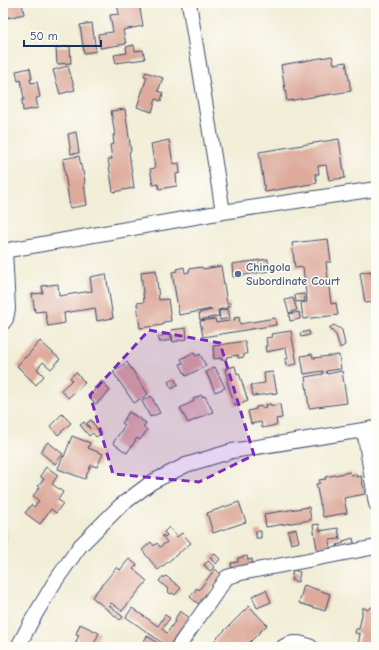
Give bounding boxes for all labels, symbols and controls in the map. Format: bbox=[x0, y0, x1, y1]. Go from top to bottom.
scale bar bbox=[24, 22, 101, 48]
text: 50 m bbox=[30, 29, 58, 43]
place label: Chingola Subordinate Court bbox=[246, 260, 341, 288]
marker: Chingola Subordinate Court bbox=[233, 269, 243, 279]

